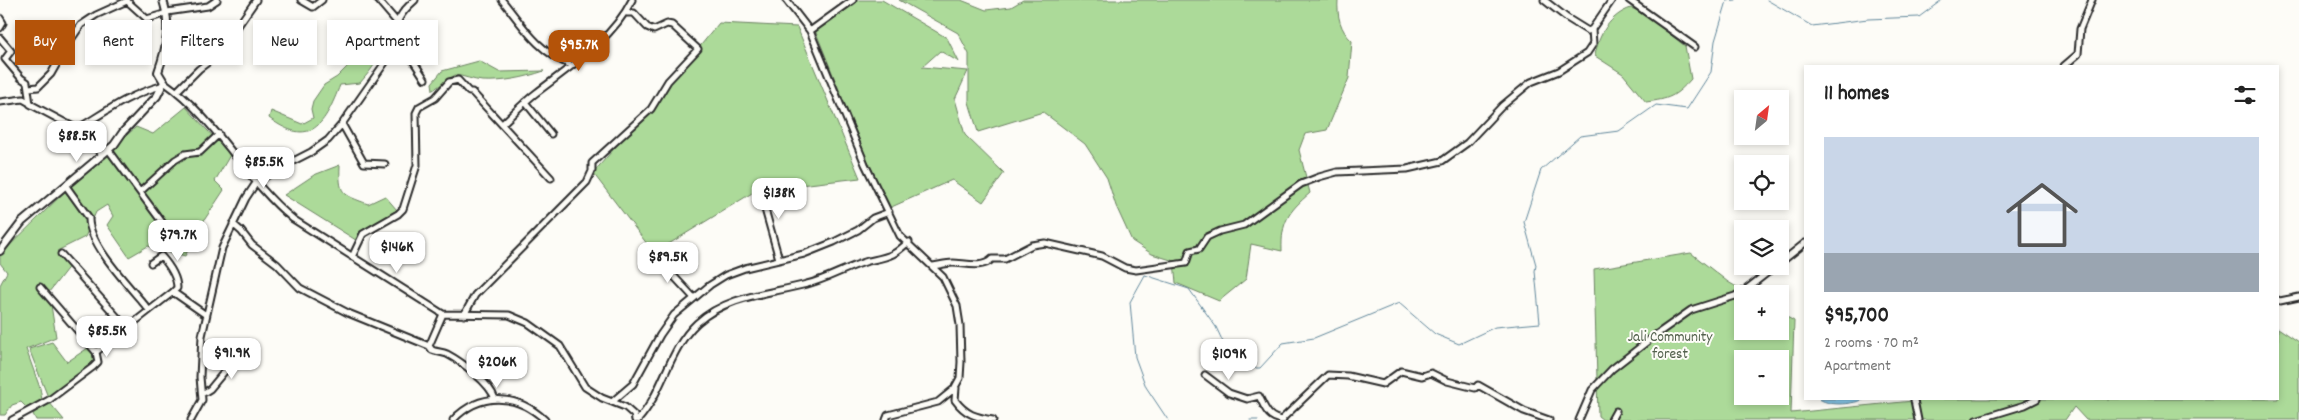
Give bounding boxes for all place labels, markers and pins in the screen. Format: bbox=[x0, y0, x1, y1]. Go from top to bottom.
pin: $95.7K bbox=[538, 30, 620, 72]
pin: $88.5K bbox=[36, 120, 118, 163]
pin: $85.5K bbox=[223, 146, 305, 189]
pin: $138K bbox=[744, 178, 814, 220]
pin: $79.7K bbox=[137, 220, 219, 262]
pin: $146K bbox=[362, 232, 432, 274]
pin: $89.5K bbox=[627, 242, 709, 284]
pin: $85.5K bbox=[66, 316, 148, 358]
pin: $91.9K bbox=[191, 338, 273, 380]
pin: $109K bbox=[1194, 338, 1264, 381]
pin: $206K bbox=[462, 346, 532, 389]

